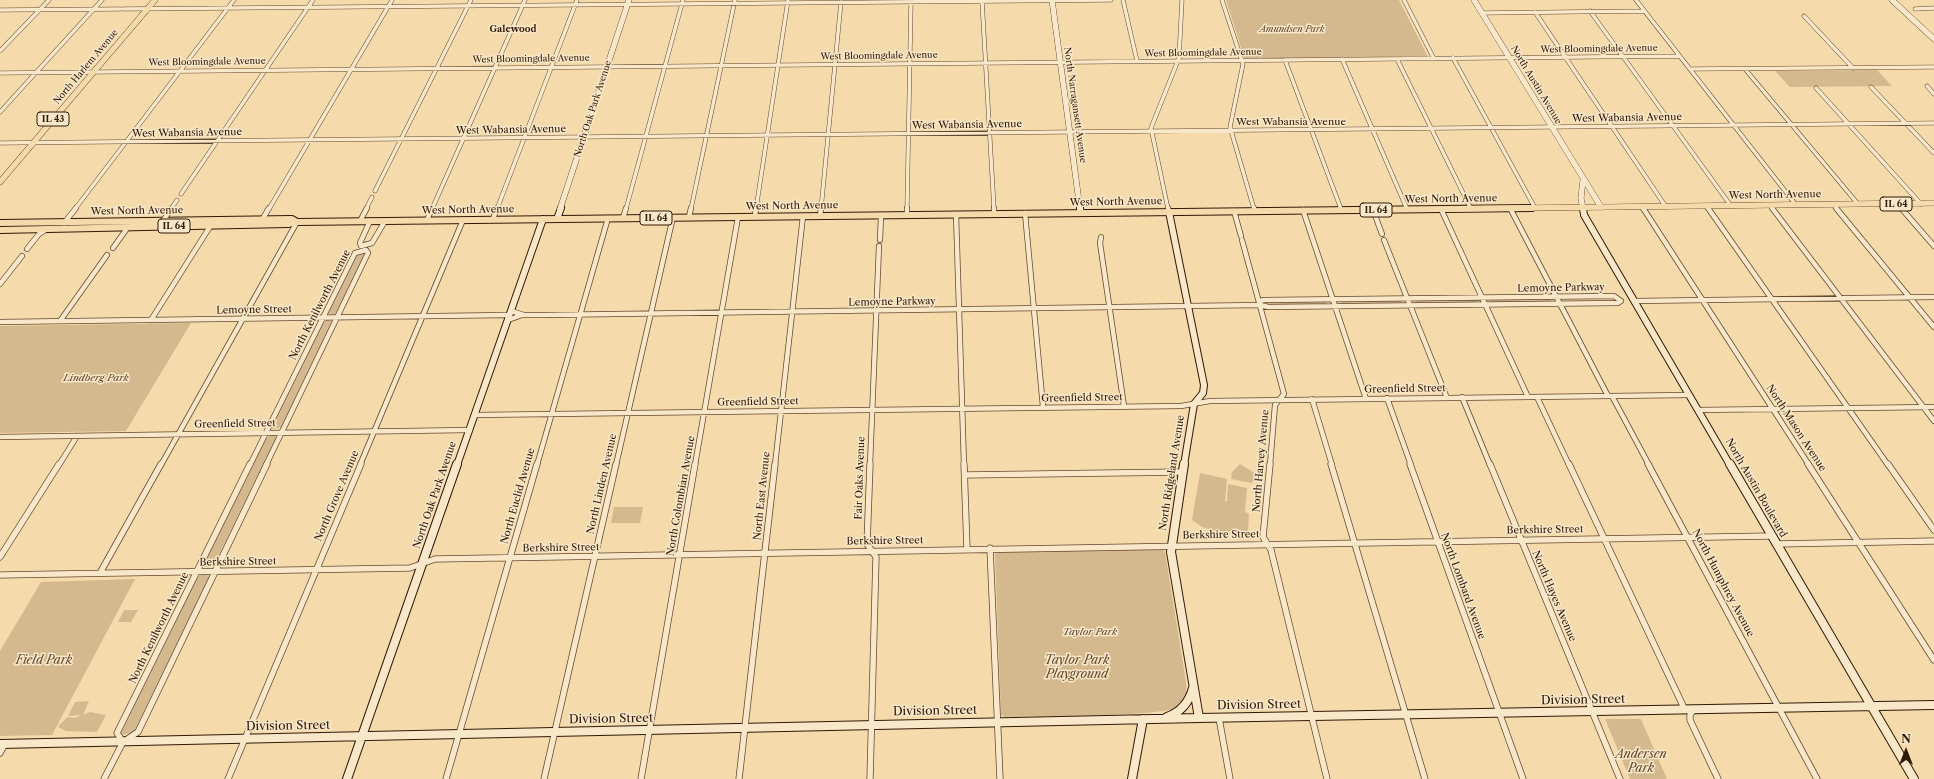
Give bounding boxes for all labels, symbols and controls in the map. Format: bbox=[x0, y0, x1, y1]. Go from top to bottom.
district label: Galewood bbox=[489, 24, 537, 34]
park label: Amundsen Park bbox=[1259, 24, 1325, 34]
street label: North Harlem Avenue bbox=[52, 27, 120, 107]
street label: West Bloomingdale Avenue bbox=[1540, 43, 1658, 55]
street label: North Austin Avenue bbox=[1508, 44, 1564, 126]
street label: North Narragansett Avenue bbox=[1062, 46, 1088, 164]
street label: West Bloomingdale Avenue bbox=[1144, 47, 1262, 59]
street label: West Bloomingdale Avenue bbox=[820, 50, 938, 62]
street label: West Bloomingdale Avenue bbox=[472, 53, 590, 65]
street label: West Bloomingdale Avenue bbox=[148, 56, 266, 68]
street label: North Oak Park Avenue bbox=[572, 59, 614, 159]
street label: West Wabansia Avenue bbox=[1572, 111, 1682, 125]
road number: IL 43 bbox=[37, 112, 69, 126]
street label: West Wabansia Avenue bbox=[1236, 116, 1346, 128]
street label: West Wabansia Avenue bbox=[912, 118, 1022, 132]
street label: West Wabansia Avenue bbox=[456, 123, 566, 137]
street label: West Wabansia Avenue bbox=[132, 126, 242, 140]
street label: West North Avenue bbox=[1729, 188, 1821, 202]
street label: West North Avenue bbox=[1405, 192, 1497, 206]
street label: West North Avenue bbox=[1070, 195, 1162, 209]
road number: IL 64 bbox=[1880, 197, 1912, 211]
street label: West North Avenue bbox=[746, 199, 838, 213]
street label: West North Avenue bbox=[422, 203, 514, 217]
road number: IL 64 bbox=[1360, 203, 1392, 217]
street label: West North Avenue bbox=[91, 204, 183, 218]
road number: IL 64 bbox=[640, 211, 672, 225]
road number: IL 64 bbox=[158, 219, 190, 233]
street label: North Kenilworth Avenue bbox=[287, 248, 353, 362]
street label: Lemoyne Parkway bbox=[1517, 281, 1605, 295]
street label: Lemoyne Parkway bbox=[848, 295, 936, 309]
street label: Lemoyne Street bbox=[216, 303, 292, 317]
park label: Lindberg Park bbox=[63, 372, 129, 384]
street label: Greenfield Street bbox=[1364, 382, 1446, 396]
street label: North Mason Avenue bbox=[1763, 382, 1829, 474]
street label: Greenfield Street bbox=[1041, 391, 1123, 405]
street label: Greenfield Street bbox=[717, 395, 799, 409]
street label: North Harvey Avenue bbox=[1251, 409, 1271, 513]
street label: North Ridgeland Avenue bbox=[1157, 414, 1187, 532]
street label: Greenfield Street bbox=[194, 417, 276, 431]
street label: North Linden Avenue bbox=[585, 433, 619, 535]
street label: North Colombian Avenue bbox=[665, 435, 697, 557]
street label: Fair Oaks Avenue bbox=[853, 436, 867, 520]
street label: North Austin Boulevard bbox=[1723, 436, 1789, 540]
street label: North Oak Park Avenue bbox=[411, 440, 459, 550]
street label: North Euclid Avenue bbox=[499, 447, 537, 545]
street label: North Grove Avenue bbox=[312, 449, 362, 543]
street label: North East Avenue bbox=[751, 451, 773, 541]
street label: Berkshire Street bbox=[1506, 523, 1584, 537]
street label: North Humphrey Avenue bbox=[1689, 527, 1757, 639]
street label: Berkshire Street bbox=[1182, 528, 1260, 542]
street label: North Lombard Avenue bbox=[1438, 531, 1488, 641]
street label: Berkshire Street bbox=[846, 534, 924, 548]
street label: Berkshire Street bbox=[522, 541, 600, 555]
street label: North Hayes Avenue bbox=[1529, 549, 1579, 643]
street label: Berkshire Street bbox=[199, 555, 277, 569]
street label: North Kenilworth Avenue bbox=[127, 570, 191, 686]
park label: Taylor Park bbox=[1063, 626, 1117, 638]
park label: Field Park bbox=[16, 654, 72, 668]
park label: Taylor Park Playground bbox=[1044, 654, 1110, 682]
street label: Division Street bbox=[1541, 692, 1625, 708]
street label: Division Street bbox=[1217, 697, 1301, 713]
street label: Division Street bbox=[893, 703, 977, 719]
street label: Division Street bbox=[569, 711, 653, 727]
street label: Division Street bbox=[246, 718, 330, 734]
north arrow bbox=[1886, 731, 1926, 771]
text: N bbox=[1901, 732, 1911, 746]
park label: Andersen Park bbox=[1615, 748, 1667, 776]

